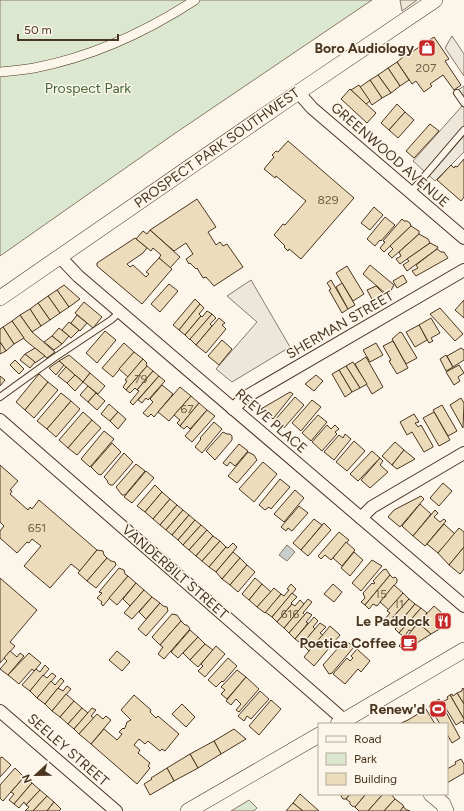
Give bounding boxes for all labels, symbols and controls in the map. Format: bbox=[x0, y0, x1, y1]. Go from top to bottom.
scale bar bbox=[18, 16, 118, 42]
text: 50 m bbox=[24, 23, 52, 37]
shop icon: Boro Audiology bbox=[417, 38, 437, 58]
place label: Boro Audiology bbox=[314, 40, 415, 57]
house number: 207 bbox=[416, 61, 437, 75]
park label: Prospect Park bbox=[45, 80, 131, 97]
street label: PROSPECT PARK SOUTHWEST bbox=[131, 84, 303, 212]
street label: GREENWOOD AVENUE bbox=[327, 99, 453, 211]
house number: 829 bbox=[318, 193, 339, 207]
street label: SHERMAN STREET bbox=[283, 287, 397, 363]
house number: 79 bbox=[134, 372, 148, 386]
street label: REEVE PLACE bbox=[232, 385, 310, 457]
house number: 67 bbox=[180, 402, 194, 416]
house number: 651 bbox=[28, 521, 46, 535]
street label: VANDERBILT STREET bbox=[118, 521, 232, 623]
house number: 15 bbox=[375, 587, 387, 601]
house number: 11 bbox=[394, 597, 404, 611]
house number: 616 bbox=[281, 607, 299, 621]
restaurant icon: Le Paddock bbox=[433, 611, 453, 631]
place label: Le Paddock bbox=[356, 613, 430, 630]
cafe icon: Poetica Coffee bbox=[399, 633, 419, 653]
place label: Poetica Coffee bbox=[299, 635, 396, 652]
sports icon: Renew'd bbox=[428, 699, 448, 719]
place label: Renew'd bbox=[369, 701, 425, 718]
street label: SEELEY STREET bbox=[24, 710, 112, 790]
legend bbox=[318, 723, 448, 795]
text: Road bbox=[354, 732, 382, 746]
text: Park bbox=[354, 752, 377, 766]
north arrow bbox=[16, 755, 56, 795]
text: N bbox=[20, 772, 35, 785]
text: Building bbox=[354, 772, 397, 786]

